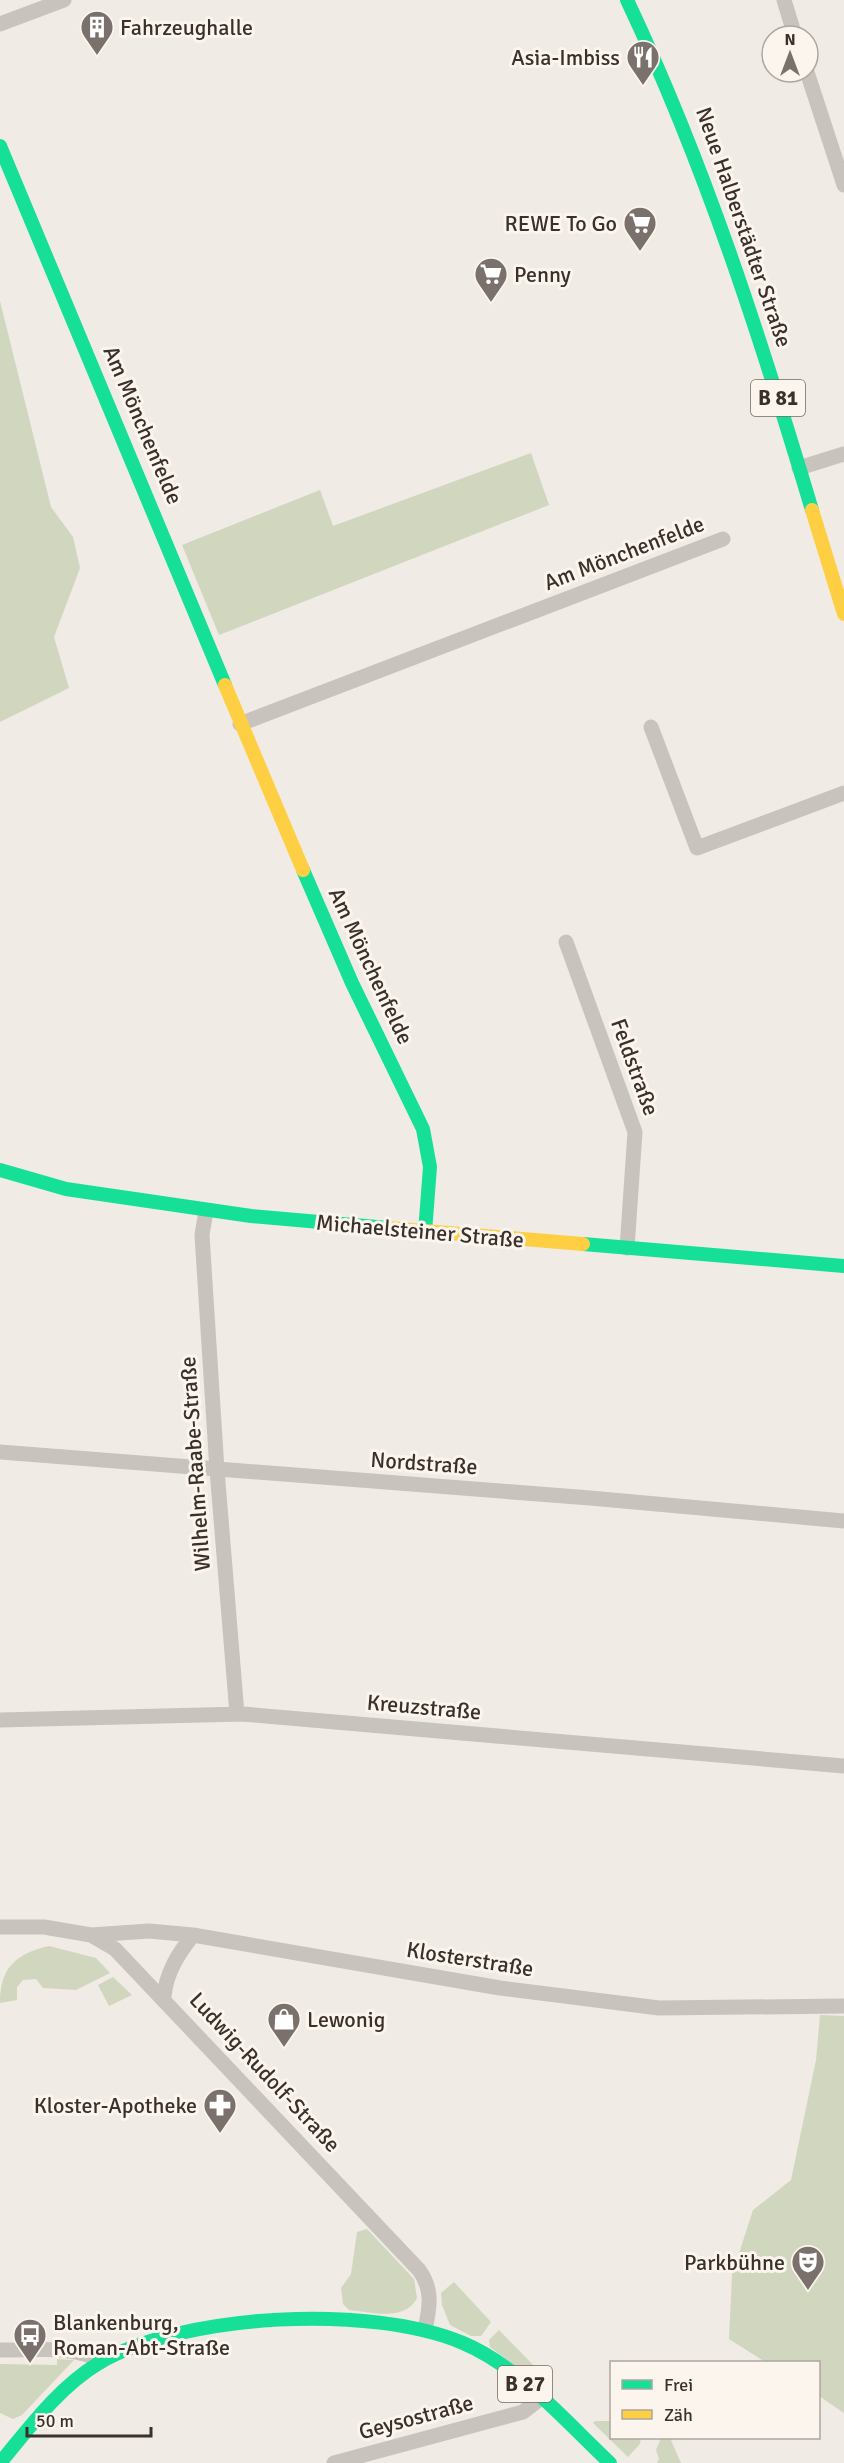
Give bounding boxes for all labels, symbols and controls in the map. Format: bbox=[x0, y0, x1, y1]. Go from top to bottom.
building icon: Fahrzeughalle bbox=[79, 9, 115, 56]
place label: Fahrzeughalle bbox=[120, 14, 253, 41]
north arrow bbox=[760, 24, 820, 84]
text: N bbox=[784, 30, 796, 50]
restaurant icon: Asia-Imbiss bbox=[625, 39, 661, 86]
place label: Asia-Imbiss bbox=[511, 44, 620, 71]
street label: Neue Halberstädter Straße bbox=[690, 103, 798, 351]
supermarket icon: REWE To Go bbox=[622, 205, 658, 252]
place label: REWE To Go bbox=[504, 210, 617, 237]
supermarket icon: Penny bbox=[473, 256, 509, 303]
place label: Penny bbox=[514, 261, 572, 288]
street label: Am Mönchenfelde bbox=[97, 342, 189, 508]
road number: B 81 bbox=[751, 380, 805, 416]
street label: Am Mönchenfelde bbox=[540, 510, 708, 596]
street label: Am Mönchenfelde bbox=[323, 883, 419, 1049]
street label: Feldstraße bbox=[605, 1015, 665, 1119]
street label: Michaelsteiner Straße bbox=[315, 1208, 525, 1254]
street label: Wilhelm-Raabe-Straße bbox=[174, 1356, 216, 1572]
street label: Nordstraße bbox=[370, 1446, 478, 1480]
street label: Kreuzstraße bbox=[366, 1689, 482, 1725]
street label: Klosterstraße bbox=[405, 1936, 535, 1982]
street label: Ludwig-Rudolf-Straße bbox=[184, 1986, 346, 2158]
shop icon: Lewonig bbox=[266, 2001, 302, 2048]
place label: Lewonig bbox=[307, 2006, 385, 2033]
pharmacy icon: Kloster-Apotheke bbox=[202, 2087, 238, 2134]
place label: Kloster-Apotheke bbox=[34, 2092, 197, 2119]
theatre icon: Parkbühne bbox=[790, 2244, 826, 2291]
place label: Parkbühne bbox=[684, 2249, 785, 2276]
place label: Blankenburg, Roman-Abt-Straße bbox=[53, 2309, 230, 2361]
bus stop icon: Blankenburg, Roman-Abt-Straße bbox=[12, 2317, 48, 2364]
legend bbox=[610, 2361, 820, 2439]
road number: B 27 bbox=[498, 2366, 552, 2402]
text: Frei bbox=[664, 2374, 693, 2396]
street label: Geysostraße bbox=[356, 2389, 476, 2445]
scale bar bbox=[27, 2400, 152, 2438]
text: Zäh bbox=[664, 2404, 693, 2426]
text: 50 m bbox=[36, 2410, 74, 2432]

